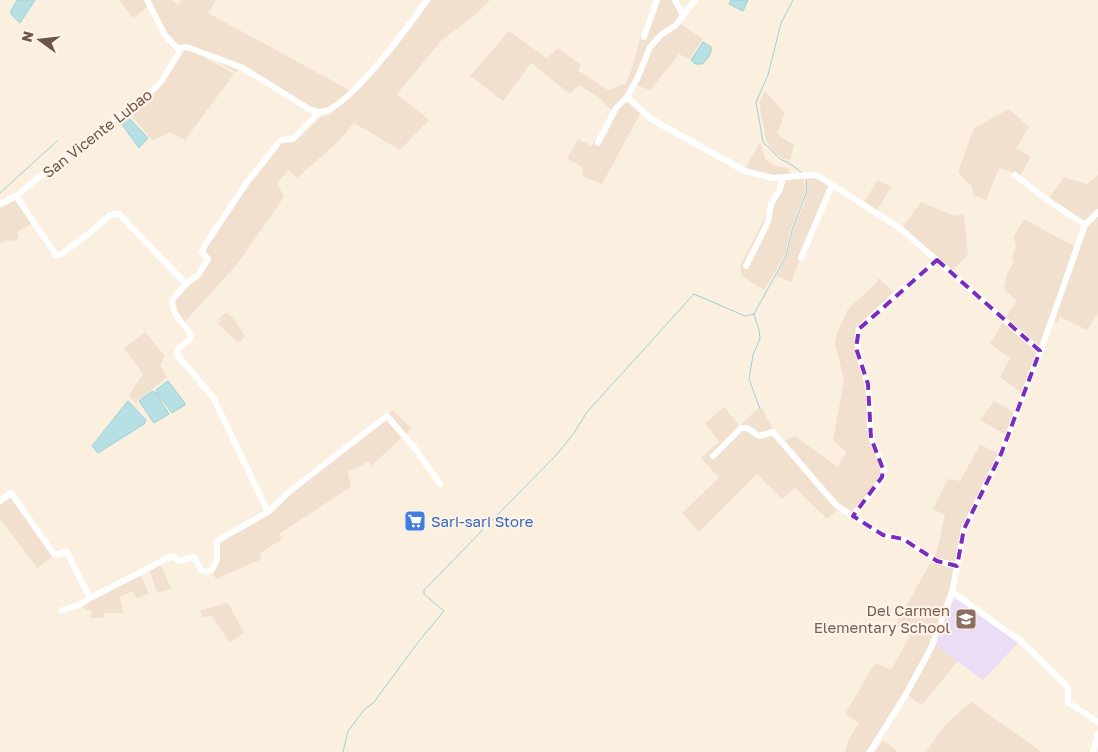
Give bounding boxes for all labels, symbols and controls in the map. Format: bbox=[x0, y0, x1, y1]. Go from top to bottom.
north arrow bbox=[15, 15, 65, 65]
text: N bbox=[17, 29, 37, 44]
street label: San Vicente Lubao bbox=[39, 85, 155, 181]
supermarket icon: Sari-sari Store bbox=[403, 509, 427, 533]
place label: Sari-sari Store bbox=[431, 512, 534, 530]
place label: Del Carmen Elementary School bbox=[814, 601, 950, 636]
school or university icon: Del Carmen Elementary School bbox=[954, 607, 978, 631]

